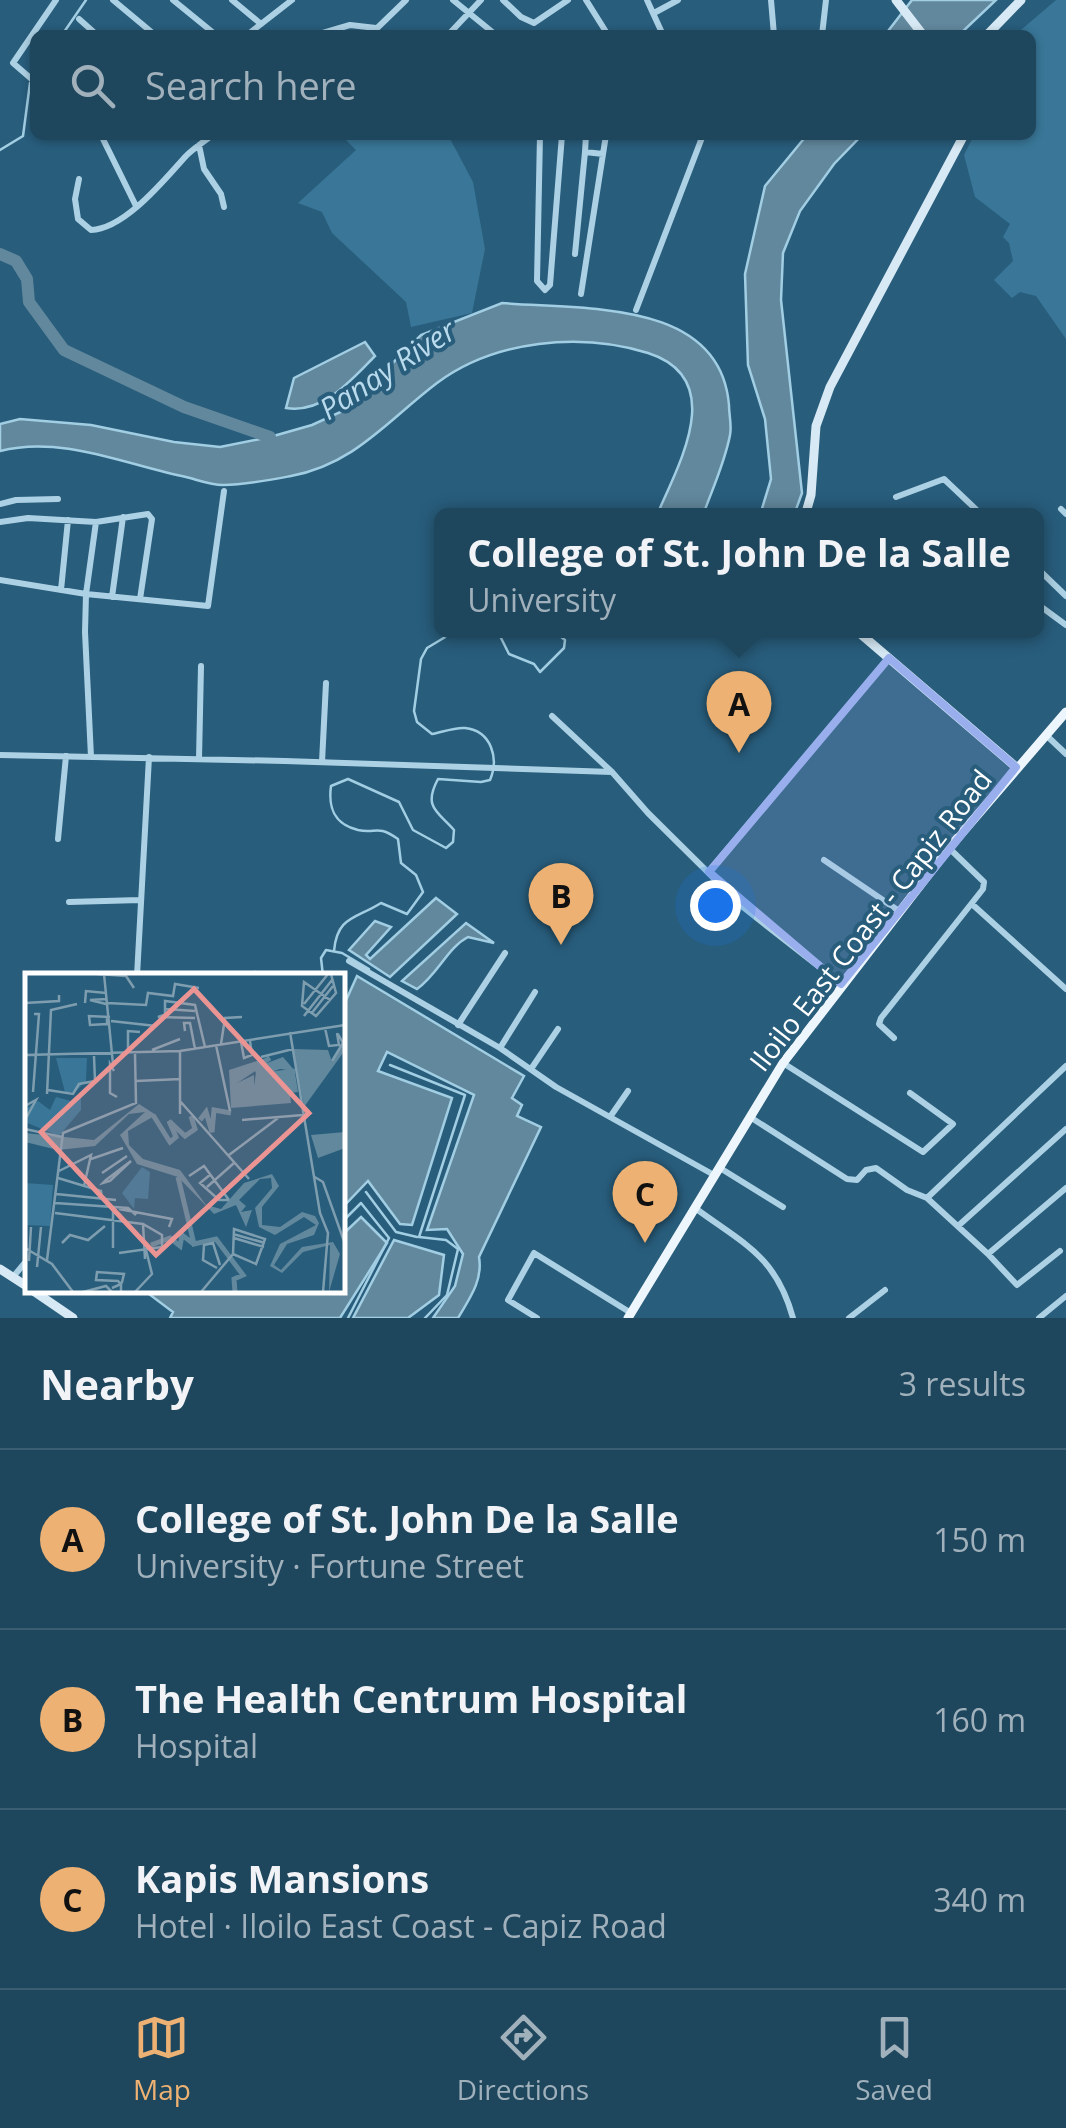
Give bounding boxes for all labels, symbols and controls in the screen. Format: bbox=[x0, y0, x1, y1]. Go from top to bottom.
search box bbox=[30, 30, 1036, 140]
icon: search bbox=[65, 58, 120, 113]
text: Search here bbox=[145, 59, 357, 111]
water label: Panay River bbox=[311, 309, 464, 428]
popup bbox=[434, 508, 1044, 638]
text: College of St. John De la Salle bbox=[467, 526, 1011, 578]
text: University bbox=[467, 578, 616, 621]
pin: A bbox=[706, 670, 772, 753]
street label: Iloilo East Coast - Capiz Road bbox=[740, 761, 1000, 1079]
pin: B bbox=[528, 862, 594, 945]
your location bbox=[690, 880, 741, 931]
inset map bbox=[25, 973, 345, 1293]
pin: C bbox=[612, 1160, 678, 1243]
text: Nearby bbox=[40, 1355, 194, 1412]
text: 3 results bbox=[899, 1362, 1026, 1405]
text: College of St. John De la Salle bbox=[135, 1492, 679, 1544]
text: A bbox=[61, 1518, 84, 1561]
text: 150 m bbox=[933, 1518, 1026, 1561]
text: University · Fortune Street bbox=[135, 1544, 524, 1587]
text: The Health Centrum Hospital bbox=[135, 1672, 687, 1724]
text: B bbox=[62, 1698, 83, 1741]
text: 160 m bbox=[933, 1698, 1026, 1741]
text: Hospital bbox=[135, 1724, 258, 1767]
text: Kapis Mansions bbox=[135, 1852, 429, 1904]
text: C bbox=[62, 1878, 83, 1921]
text: 340 m bbox=[933, 1878, 1026, 1921]
text: Hotel · Iloilo East Coast - Capiz Road bbox=[135, 1904, 667, 1947]
tab: Map bbox=[133, 2010, 191, 2108]
tab: Directions bbox=[457, 2010, 589, 2108]
tab: Saved bbox=[855, 2010, 933, 2108]

